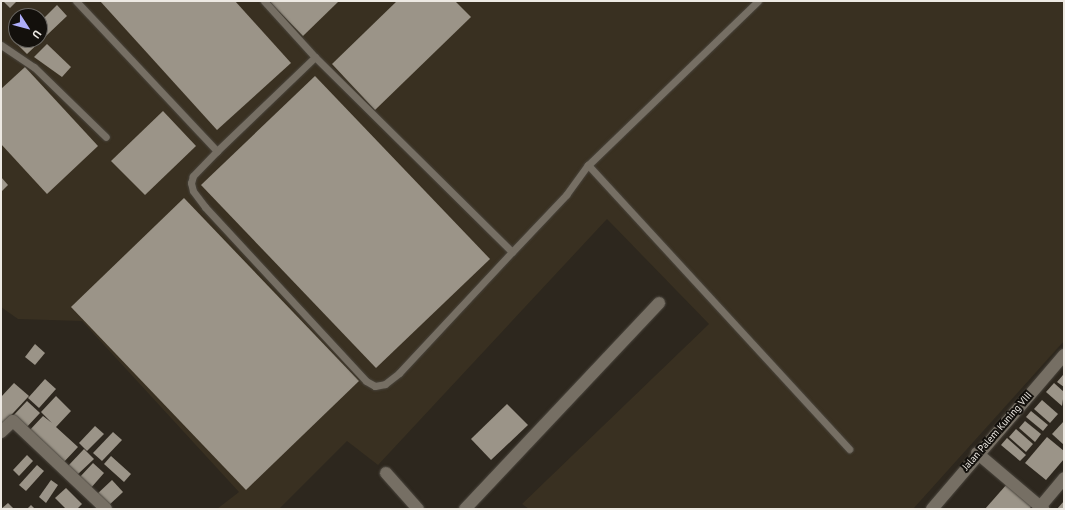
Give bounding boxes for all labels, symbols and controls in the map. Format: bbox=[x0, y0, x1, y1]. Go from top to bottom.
north arrow bbox=[8, 8, 48, 48]
text: U bbox=[29, 28, 45, 41]
street label: Jalan Palem Kuning VIII bbox=[960, 389, 1034, 473]

